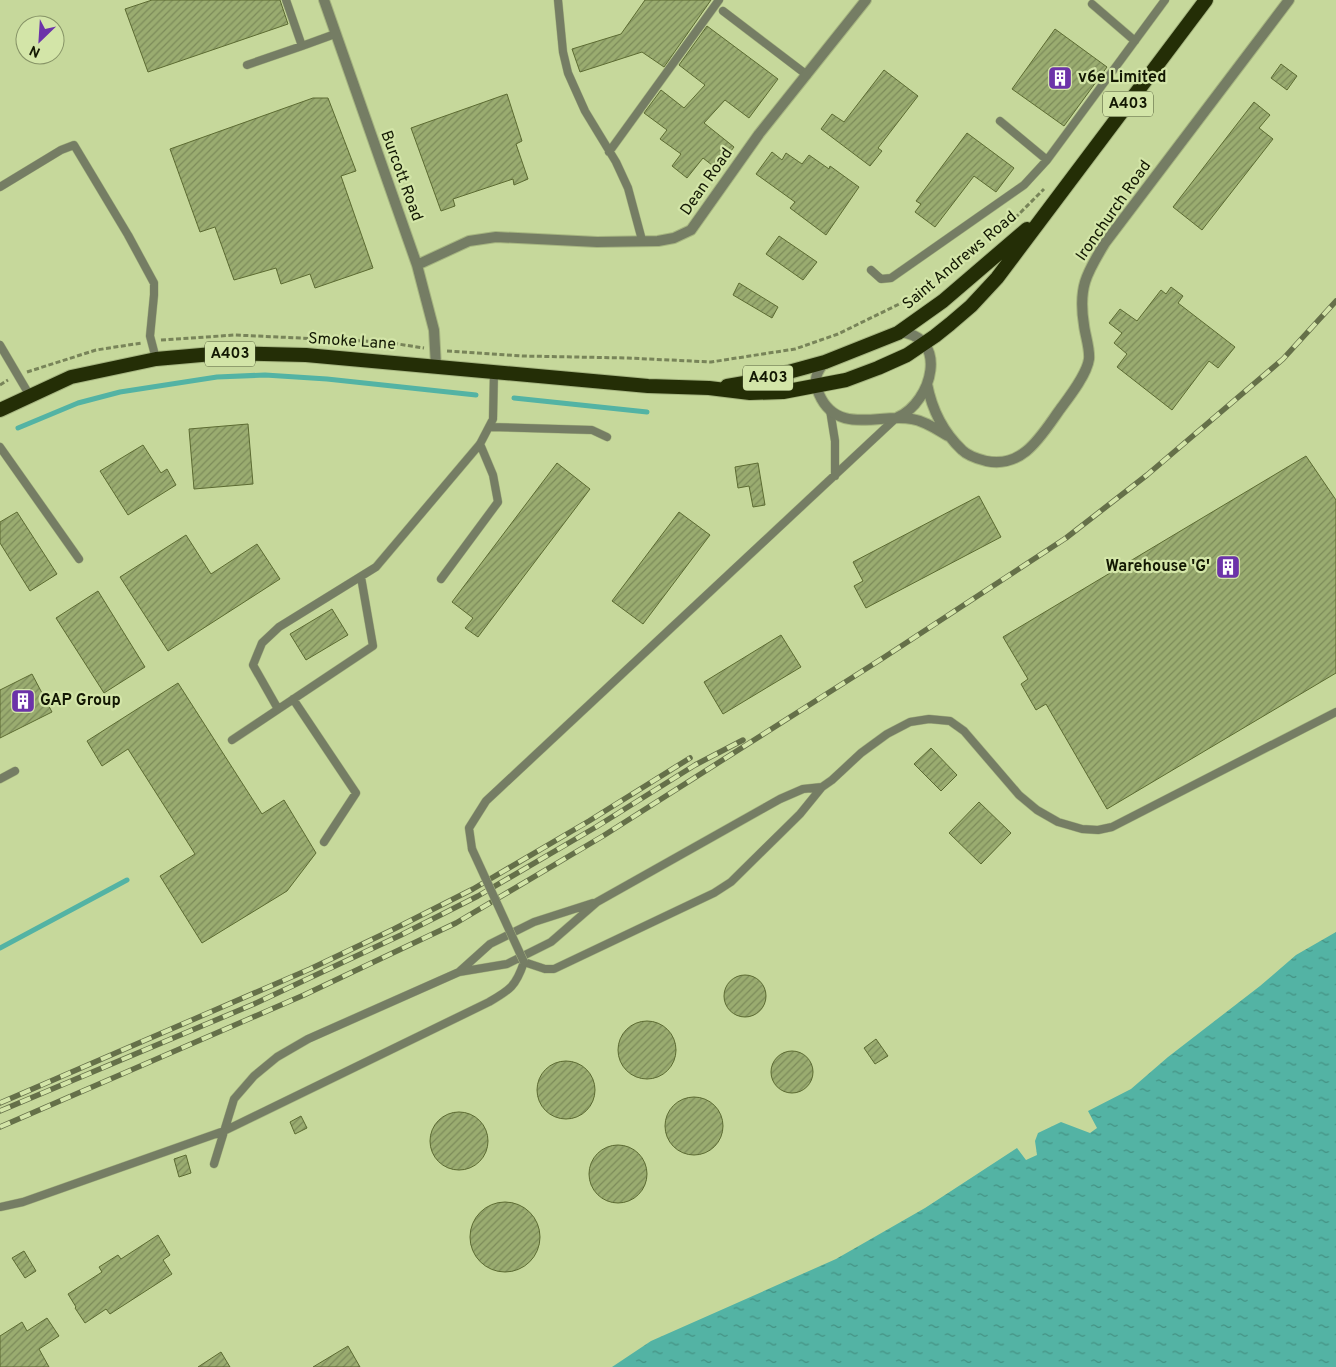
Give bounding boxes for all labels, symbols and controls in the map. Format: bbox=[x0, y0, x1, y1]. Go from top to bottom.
north arrow bbox=[15, 15, 65, 65]
text: N bbox=[27, 41, 43, 60]
building icon: v6e Limited bbox=[1047, 65, 1073, 91]
place label: v6e Limited bbox=[1078, 68, 1166, 88]
road number: A403 bbox=[1103, 92, 1153, 116]
street label: Burcott Road bbox=[375, 128, 427, 224]
street label: Dean Road bbox=[677, 144, 737, 220]
street label: Ironchurch Road bbox=[1072, 157, 1156, 265]
street label: Saint Andrews Road bbox=[899, 207, 1021, 315]
street label: Smoke Lane bbox=[307, 329, 397, 355]
road number: A403 bbox=[205, 342, 255, 366]
road number: A403 bbox=[743, 366, 793, 390]
building icon: Warehouse 'G' bbox=[1215, 554, 1241, 580]
place label: Warehouse 'G' bbox=[1105, 557, 1210, 577]
building icon: GAP Group bbox=[10, 688, 36, 714]
place label: GAP Group bbox=[40, 691, 121, 711]

